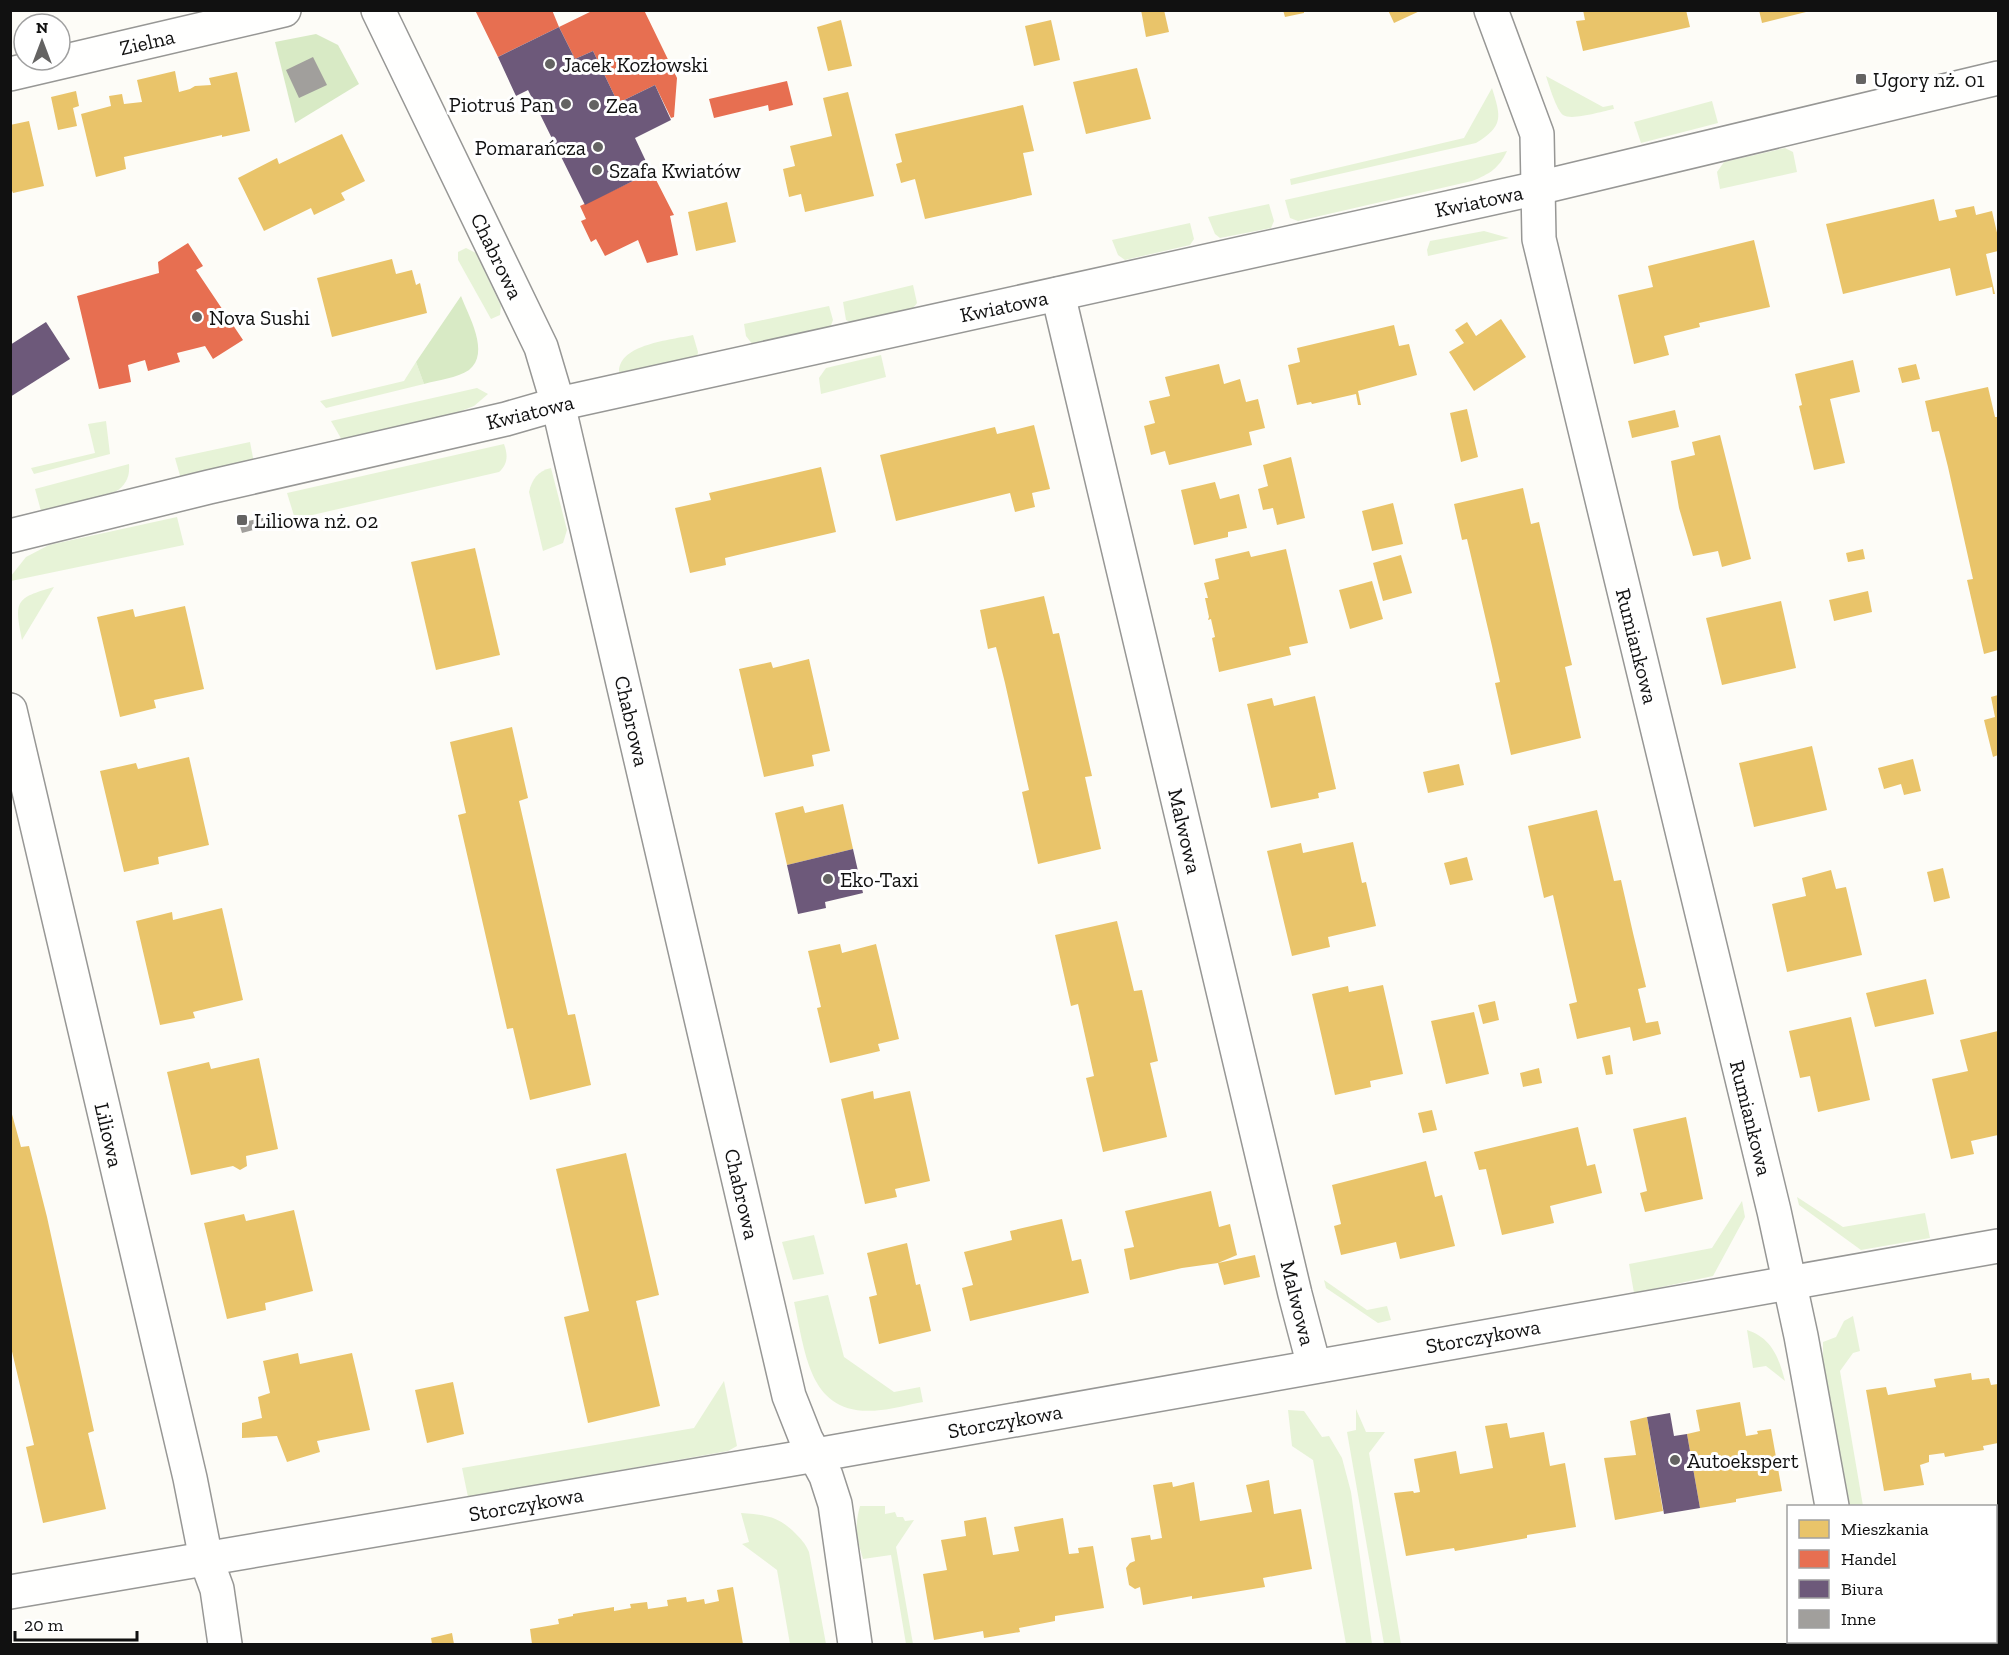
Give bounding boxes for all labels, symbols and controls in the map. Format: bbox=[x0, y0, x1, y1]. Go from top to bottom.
north arrow bbox=[12, 12, 72, 72]
text: N bbox=[36, 18, 48, 37]
street label: Zielna bbox=[117, 24, 177, 60]
place label: Jacek Kozłowski bbox=[562, 52, 708, 77]
marker: Jacek Kozłowski bbox=[543, 57, 557, 71]
place label: Ugory nż. 01 bbox=[1873, 67, 1985, 92]
marker: Ugory nż. 01 bbox=[1854, 72, 1868, 86]
place label: Piotruś Pan bbox=[449, 92, 554, 117]
place label: Zea bbox=[606, 93, 638, 118]
marker: Piotruś Pan bbox=[559, 97, 573, 111]
marker: Zea bbox=[587, 98, 601, 112]
place label: Pomarańcza bbox=[475, 135, 586, 160]
marker: Pomarańcza bbox=[591, 140, 605, 154]
place label: Szafa Kwiatów bbox=[609, 158, 741, 183]
marker: Szafa Kwiatów bbox=[590, 163, 604, 177]
street label: Kwiatowa bbox=[1433, 179, 1525, 223]
street label: Chabrowa bbox=[466, 209, 528, 303]
street label: Kwiatowa bbox=[958, 284, 1050, 328]
place label: Nova Sushi bbox=[209, 305, 310, 330]
marker: Nova Sushi bbox=[190, 310, 204, 324]
street label: Kwiatowa bbox=[484, 389, 576, 435]
place label: Liliowa nż. 02 bbox=[254, 508, 378, 533]
marker: Liliowa nż. 02 bbox=[235, 513, 249, 527]
street label: Rumiankowa bbox=[1611, 586, 1663, 706]
street label: Chabrowa bbox=[609, 673, 655, 769]
street label: Malwowa bbox=[1163, 786, 1207, 876]
place label: Eko-Taxi bbox=[840, 867, 919, 892]
marker: Eko-Taxi bbox=[821, 872, 835, 886]
street label: Rumiankowa bbox=[1725, 1058, 1777, 1178]
street label: Liliowa bbox=[89, 1100, 129, 1170]
street label: Chabrowa bbox=[719, 1146, 765, 1242]
street label: Malwowa bbox=[1275, 1258, 1321, 1348]
street label: Storczykowa bbox=[1424, 1314, 1542, 1358]
street label: Storczykowa bbox=[946, 1399, 1064, 1443]
place label: Autoekspert bbox=[1687, 1448, 1799, 1473]
marker: Autoekspert bbox=[1668, 1453, 1682, 1467]
street label: Storczykowa bbox=[467, 1482, 585, 1526]
legend bbox=[1787, 1505, 1997, 1643]
text: Mieszkania bbox=[1841, 1518, 1929, 1540]
text: Handel bbox=[1841, 1548, 1897, 1570]
text: Biura bbox=[1841, 1578, 1884, 1600]
scale bar bbox=[15, 1604, 136, 1642]
text: Inne bbox=[1841, 1608, 1876, 1630]
text: 20 m bbox=[24, 1614, 64, 1636]

